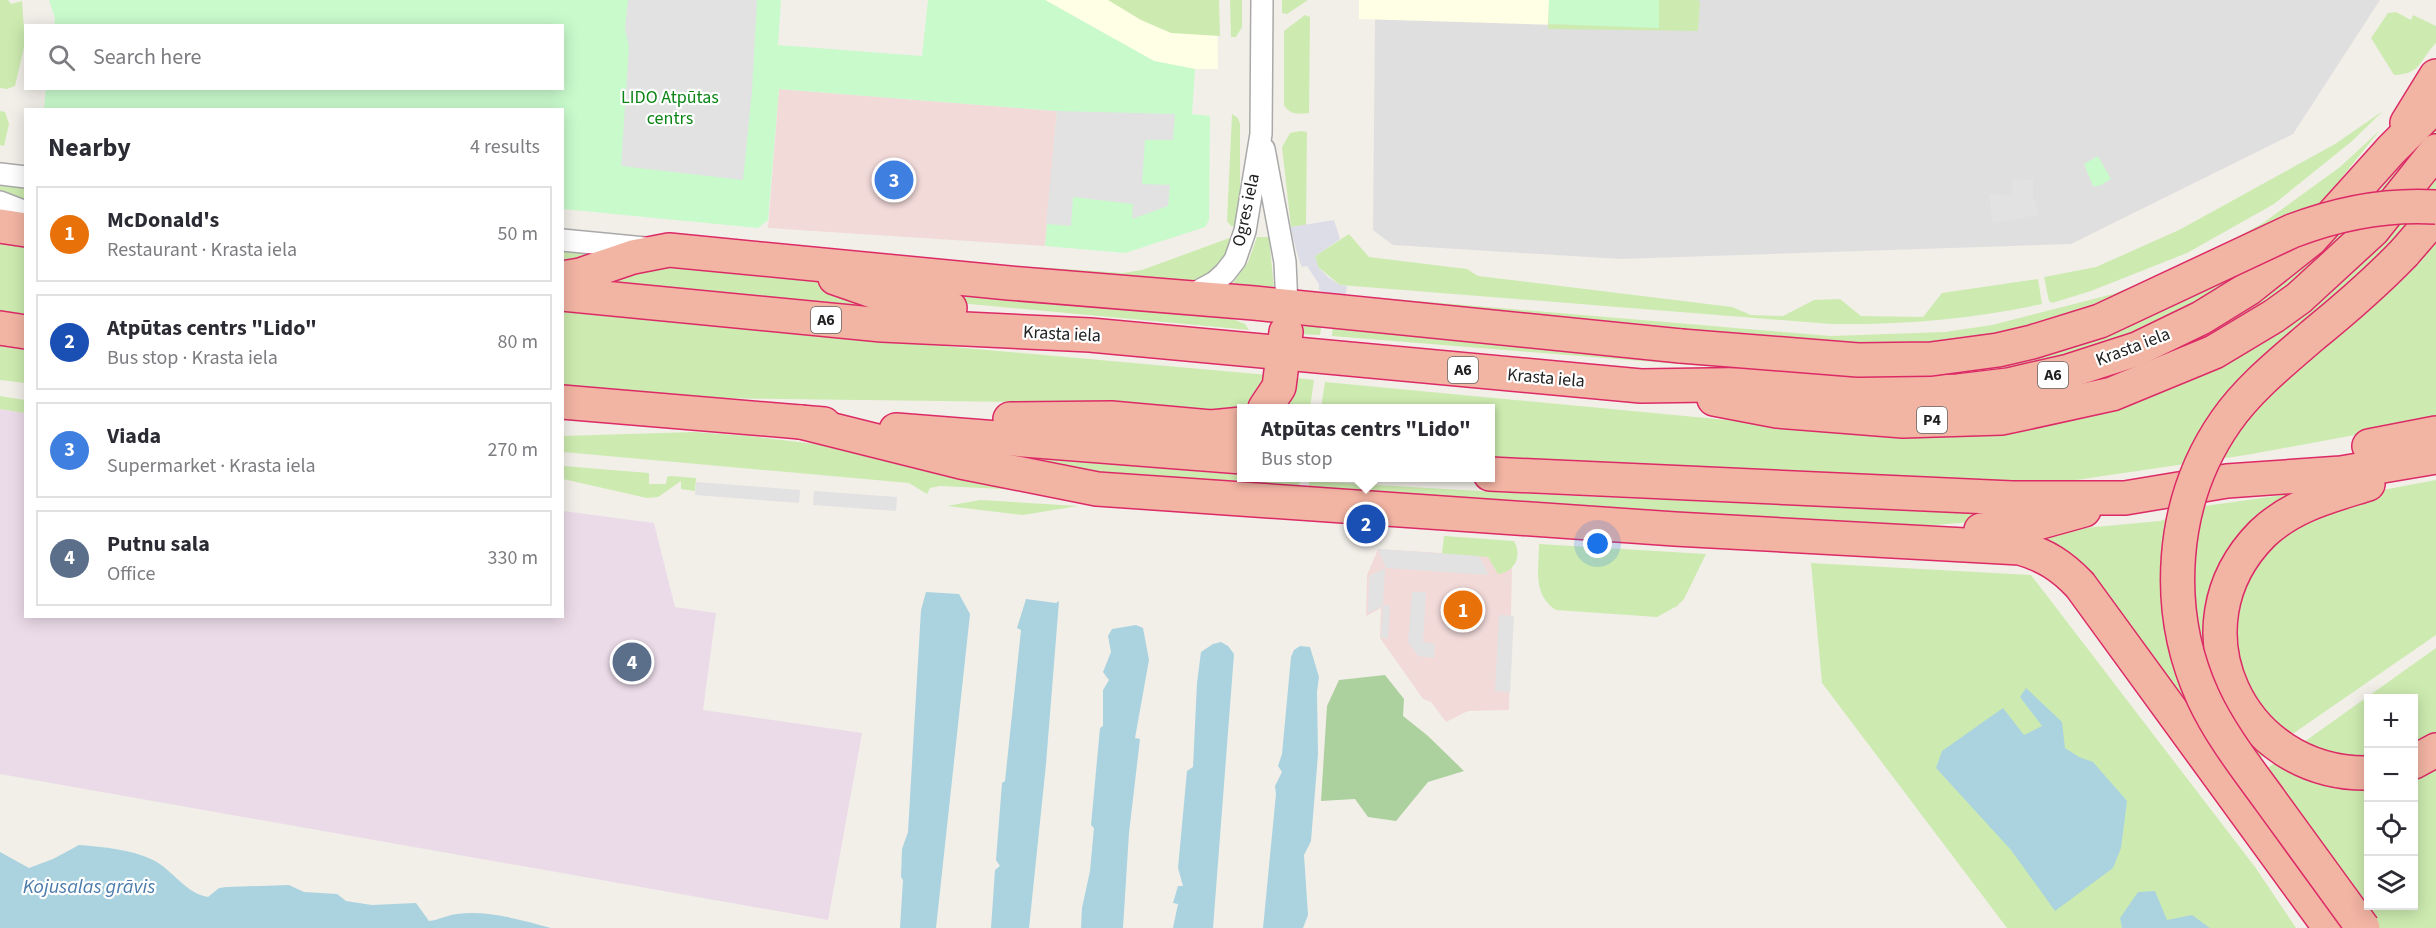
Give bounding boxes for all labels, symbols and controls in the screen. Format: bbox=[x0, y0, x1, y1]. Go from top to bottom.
search box bbox=[24, 24, 564, 90]
icon: search bbox=[45, 41, 78, 74]
text: Search here bbox=[93, 41, 201, 73]
park label: LIDO Atpūtas centrs bbox=[621, 85, 719, 131]
text: Nearby bbox=[48, 129, 131, 166]
text: 4 results bbox=[470, 133, 540, 161]
pin: 3 bbox=[874, 158, 914, 202]
street label: Ogres iela bbox=[1226, 171, 1266, 249]
text: McDonald's bbox=[107, 204, 219, 236]
text: 1 bbox=[64, 220, 75, 248]
text: 50 m bbox=[498, 220, 538, 248]
text: Restaurant · Krasta iela bbox=[107, 236, 297, 264]
road number: A6 bbox=[811, 307, 841, 333]
text: Atpūtas centrs "Lido" bbox=[107, 312, 317, 344]
street label: Krasta iela bbox=[1022, 319, 1102, 349]
street label: Krasta iela bbox=[2092, 321, 2174, 373]
text: 2 bbox=[64, 328, 75, 356]
text: 80 m bbox=[498, 328, 538, 356]
text: Bus stop · Krasta iela bbox=[107, 344, 278, 372]
road number: A6 bbox=[1448, 357, 1478, 383]
street label: Krasta iela bbox=[1506, 362, 1586, 394]
road number: A6 bbox=[2038, 362, 2068, 388]
popup bbox=[1237, 404, 1495, 482]
road number: P4 bbox=[1917, 407, 1947, 433]
text: Atpūtas centrs "Lido" bbox=[1261, 413, 1471, 445]
text: Viada bbox=[107, 420, 161, 452]
text: 3 bbox=[64, 436, 75, 464]
text: 270 m bbox=[488, 436, 538, 464]
text: Bus stop bbox=[1261, 445, 1333, 473]
text: Supermarket · Krasta iela bbox=[107, 452, 316, 480]
pin: 2 bbox=[1346, 502, 1386, 546]
text: Putnu sala bbox=[107, 528, 210, 560]
your location bbox=[1583, 529, 1612, 558]
text: 4 bbox=[64, 544, 75, 572]
text: 330 m bbox=[488, 544, 538, 572]
text: Office bbox=[107, 560, 155, 588]
pin: 1 bbox=[1444, 588, 1482, 632]
pin: 4 bbox=[612, 640, 652, 684]
map controls bbox=[2364, 694, 2418, 910]
button: + bbox=[2364, 694, 2418, 748]
button: − bbox=[2364, 748, 2418, 802]
button: locate bbox=[2364, 802, 2418, 856]
button: layers bbox=[2364, 856, 2418, 910]
water label: Kojusalas grāvis bbox=[23, 873, 155, 901]

